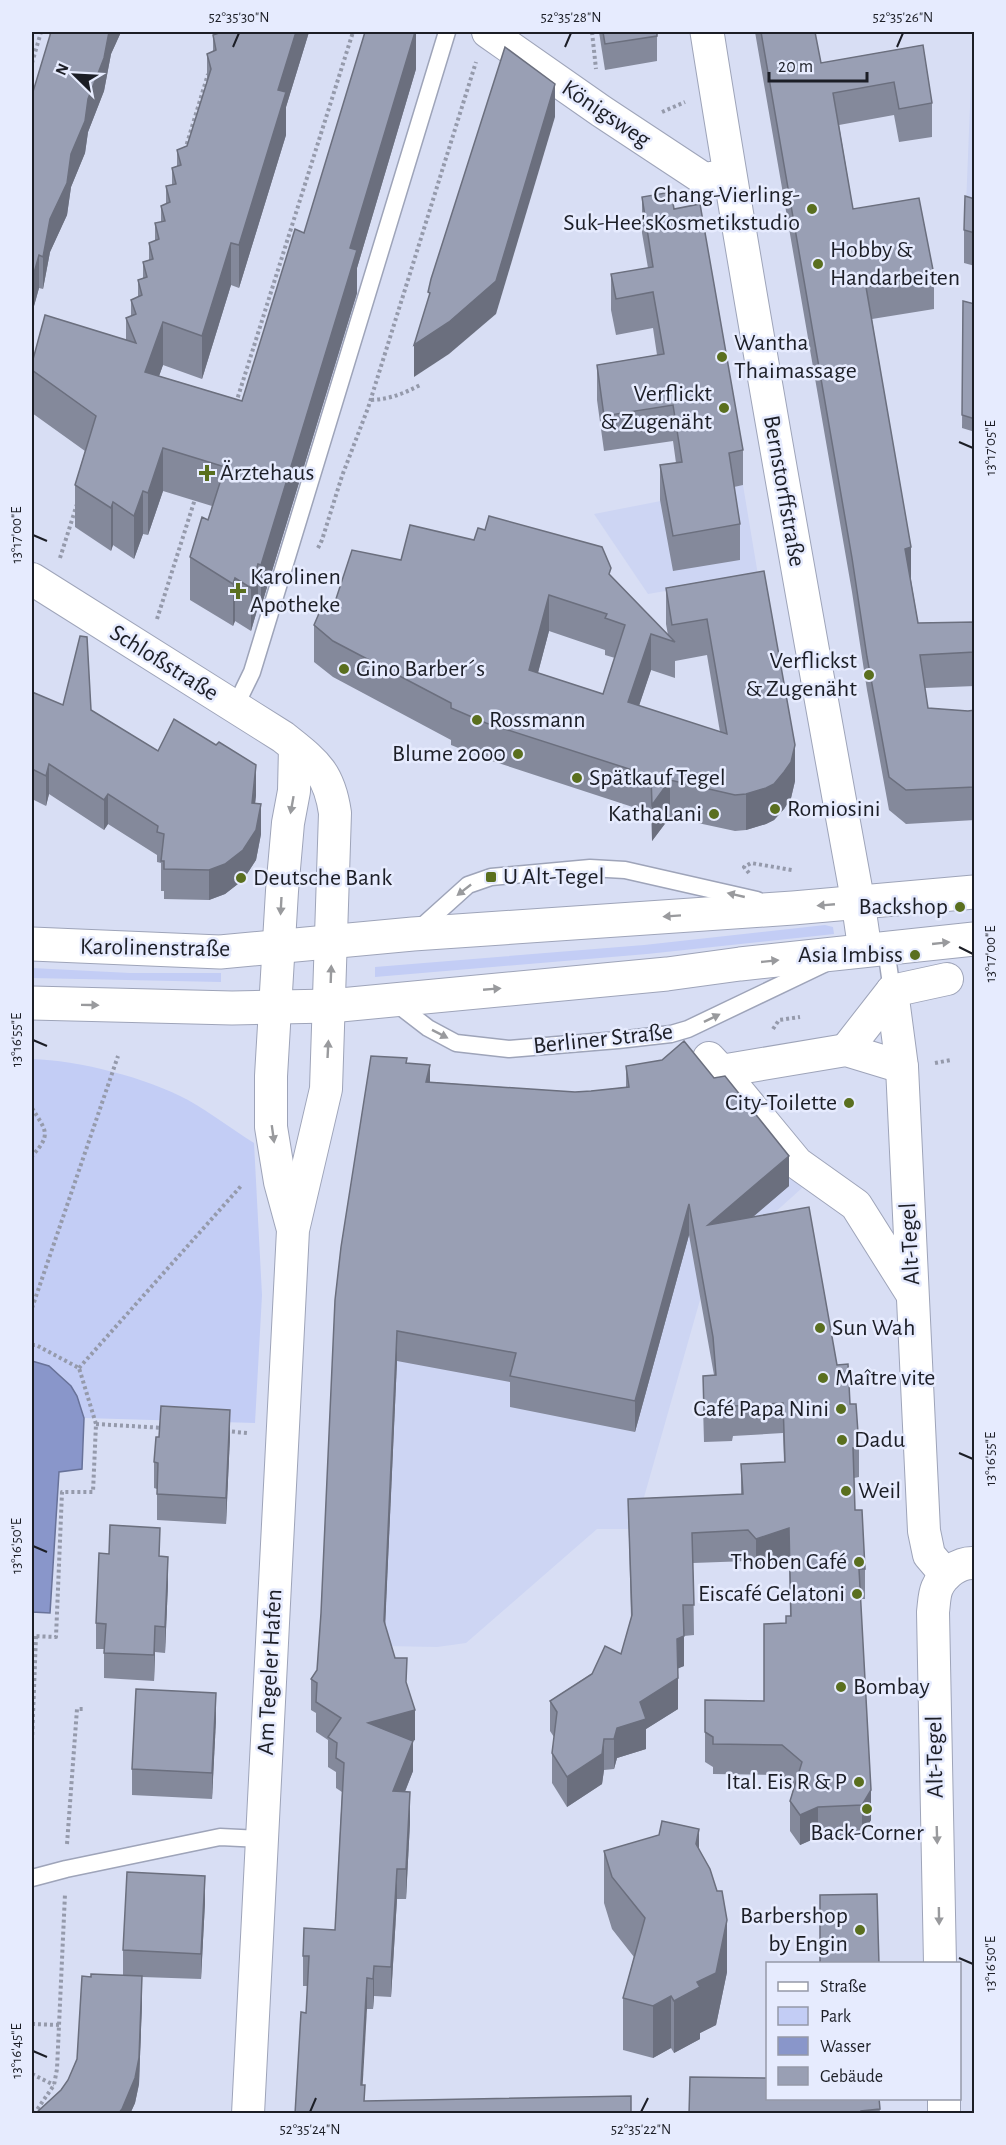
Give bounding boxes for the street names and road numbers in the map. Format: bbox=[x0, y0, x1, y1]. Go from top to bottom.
street label: Königsweg bbox=[557, 76, 655, 152]
street label: Bernstorffstraße bbox=[759, 413, 809, 569]
street label: Schloßstraße bbox=[106, 620, 222, 706]
street label: Karolinenstraße bbox=[80, 935, 230, 961]
street label: Berliner Straße bbox=[532, 1020, 674, 1058]
street label: Alt-Tegel bbox=[896, 1202, 924, 1286]
street label: Am Tegeler Hafen bbox=[254, 1588, 286, 1756]
street label: Alt-Tegel bbox=[922, 1716, 948, 1798]

